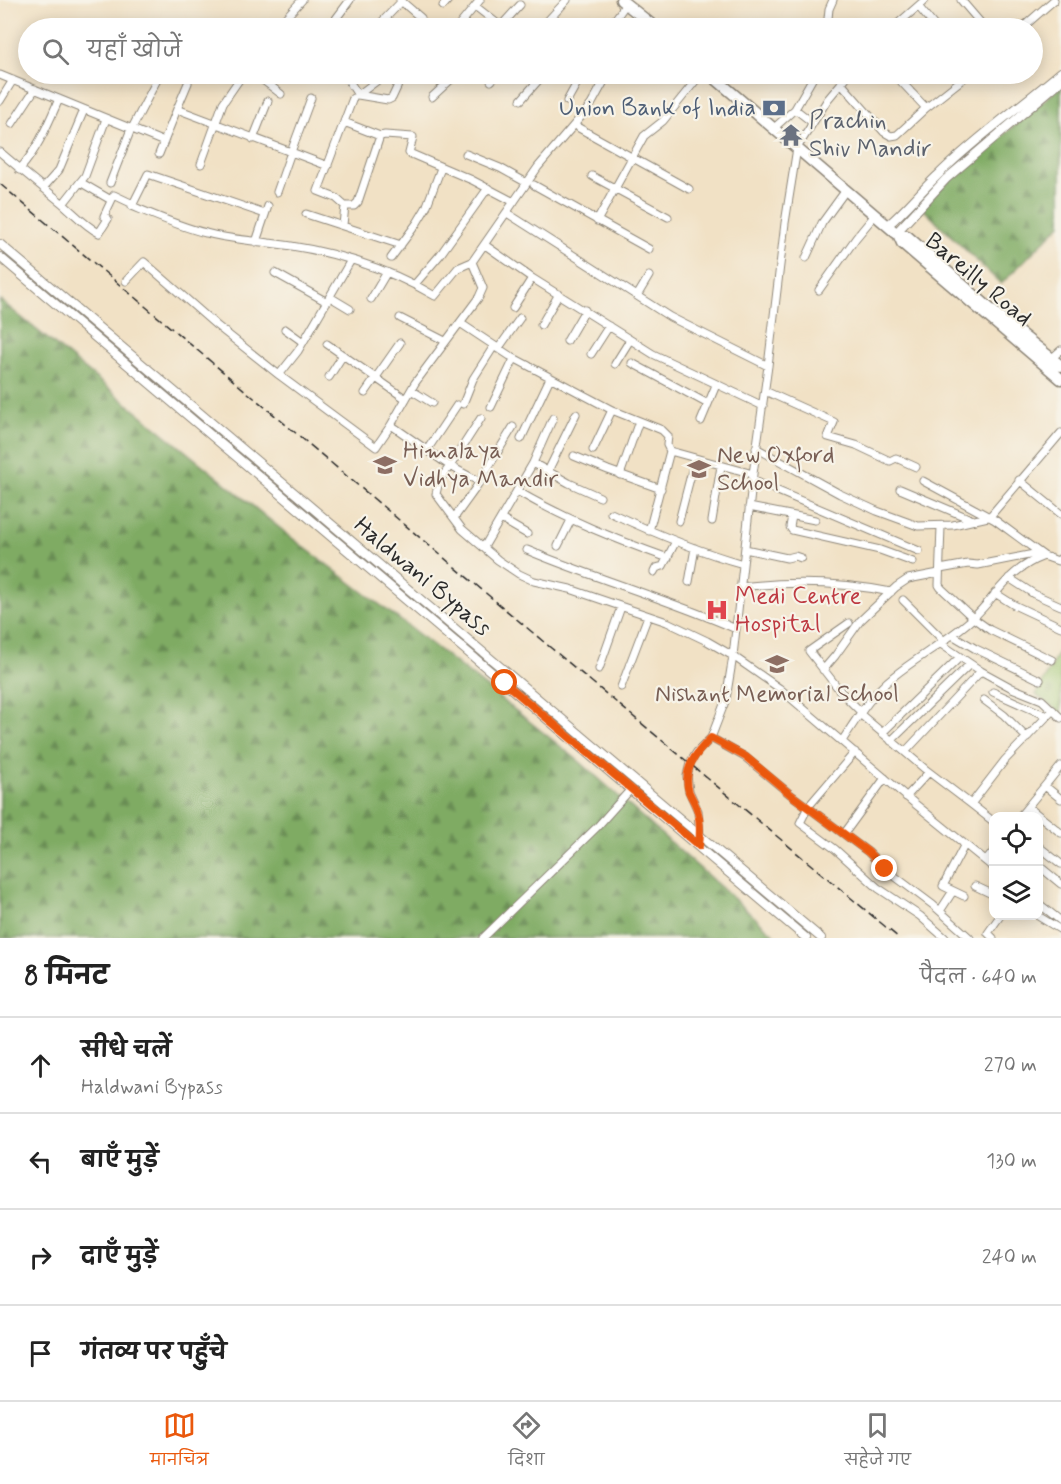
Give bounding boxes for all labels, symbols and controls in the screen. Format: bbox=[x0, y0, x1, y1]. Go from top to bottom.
search box bbox=[18, 18, 1043, 84]
icon: search bbox=[39, 35, 72, 68]
text: यहाँ खोजें bbox=[87, 37, 182, 65]
place label: Union Bank of India bbox=[559, 93, 756, 124]
bank icon: Union Bank of India bbox=[761, 95, 787, 121]
place label: Prachin Shiv Mandir bbox=[809, 106, 932, 165]
temple icon: Prachin Shiv Mandir bbox=[778, 122, 804, 148]
street label: Bareilly Road bbox=[918, 226, 1038, 334]
place label: Himalaya Vidhya Mandir bbox=[403, 436, 558, 495]
place label: New Oxford School bbox=[717, 440, 835, 499]
school or university icon: Himalaya Vidhya Mandir bbox=[372, 452, 398, 478]
school or university icon: New Oxford School bbox=[686, 456, 712, 482]
street label: Haldwani Bypass bbox=[347, 510, 497, 644]
place label: Medi Centre Hospital bbox=[735, 581, 862, 640]
hospital icon: Medi Centre Hospital bbox=[704, 597, 730, 623]
school or university icon: Nishant Memorial School bbox=[764, 651, 790, 677]
route start bbox=[491, 669, 517, 695]
place label: Nishant Memorial School bbox=[655, 679, 899, 710]
map controls bbox=[989, 812, 1043, 920]
button: locate bbox=[989, 812, 1043, 866]
route end bbox=[871, 855, 897, 881]
button: layers bbox=[989, 866, 1043, 920]
text: 8 मिनट bbox=[24, 960, 109, 994]
text: पैदल · 640 m bbox=[920, 964, 1037, 991]
text: सीधे चलें bbox=[81, 1037, 171, 1065]
icon: ahead bbox=[24, 1049, 57, 1082]
text: 270 m bbox=[984, 1052, 1037, 1079]
text: Haldwani Bypass bbox=[81, 1074, 223, 1101]
icon: left bbox=[24, 1145, 57, 1178]
text: बाएँ मुड़ें bbox=[81, 1147, 159, 1175]
text: 130 m bbox=[986, 1148, 1037, 1175]
icon: right bbox=[24, 1241, 57, 1274]
text: दाएँ मुड़ें bbox=[81, 1243, 158, 1271]
text: 240 m bbox=[982, 1244, 1037, 1271]
icon: arrive bbox=[24, 1337, 57, 1370]
text: गंतव्य पर पहुँचे bbox=[81, 1339, 227, 1367]
tab: मानचित्र bbox=[150, 1409, 209, 1477]
tab: दिशा bbox=[508, 1409, 545, 1477]
tab: सहेजे गए bbox=[844, 1409, 911, 1477]

